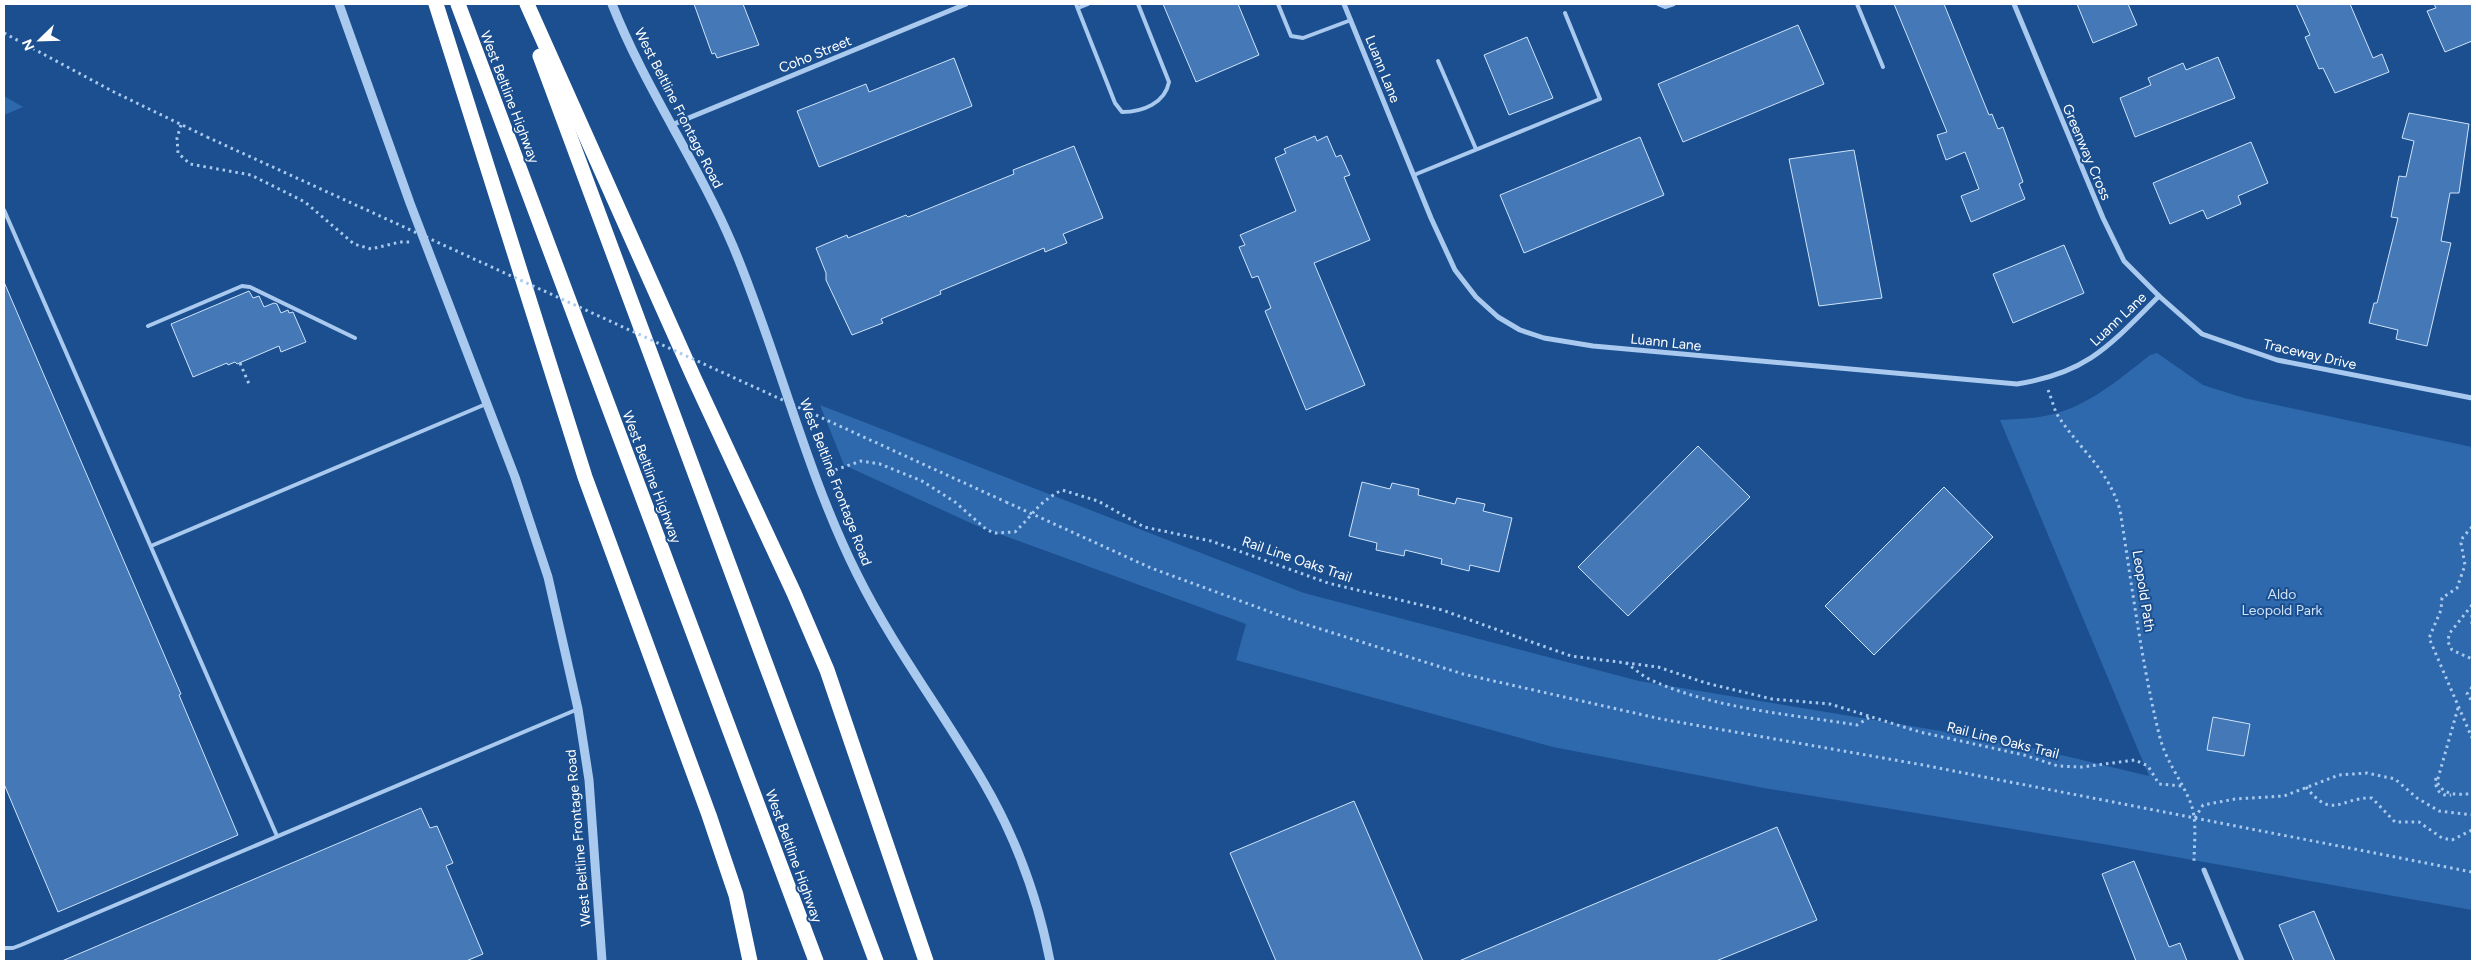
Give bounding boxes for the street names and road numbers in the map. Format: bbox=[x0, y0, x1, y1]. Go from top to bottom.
street label: West Beltline Frontage Road bbox=[631, 25, 726, 191]
street label: West Beltline Highway bbox=[476, 29, 543, 166]
street label: Coho Street bbox=[776, 32, 854, 77]
street label: Luann Lane bbox=[1361, 33, 1404, 106]
street label: Greenway Cross bbox=[2059, 101, 2114, 203]
street label: Luann Lane bbox=[2087, 289, 2150, 350]
street label: Luann Lane bbox=[1630, 330, 1703, 355]
street label: Traceway Drive bbox=[2262, 336, 2358, 374]
street label: West Beltline Frontage Road bbox=[796, 396, 875, 568]
street label: West Beltline Highway bbox=[618, 409, 685, 546]
street label: Rail Line Oaks Trail bbox=[1240, 533, 1354, 586]
street label: Leopold Path bbox=[2129, 549, 2158, 633]
street label: Rail Line Oaks Trail bbox=[1945, 718, 2061, 763]
street label: West Beltline Frontage Road bbox=[562, 749, 595, 927]
street label: West Beltline Highway bbox=[762, 787, 826, 926]

